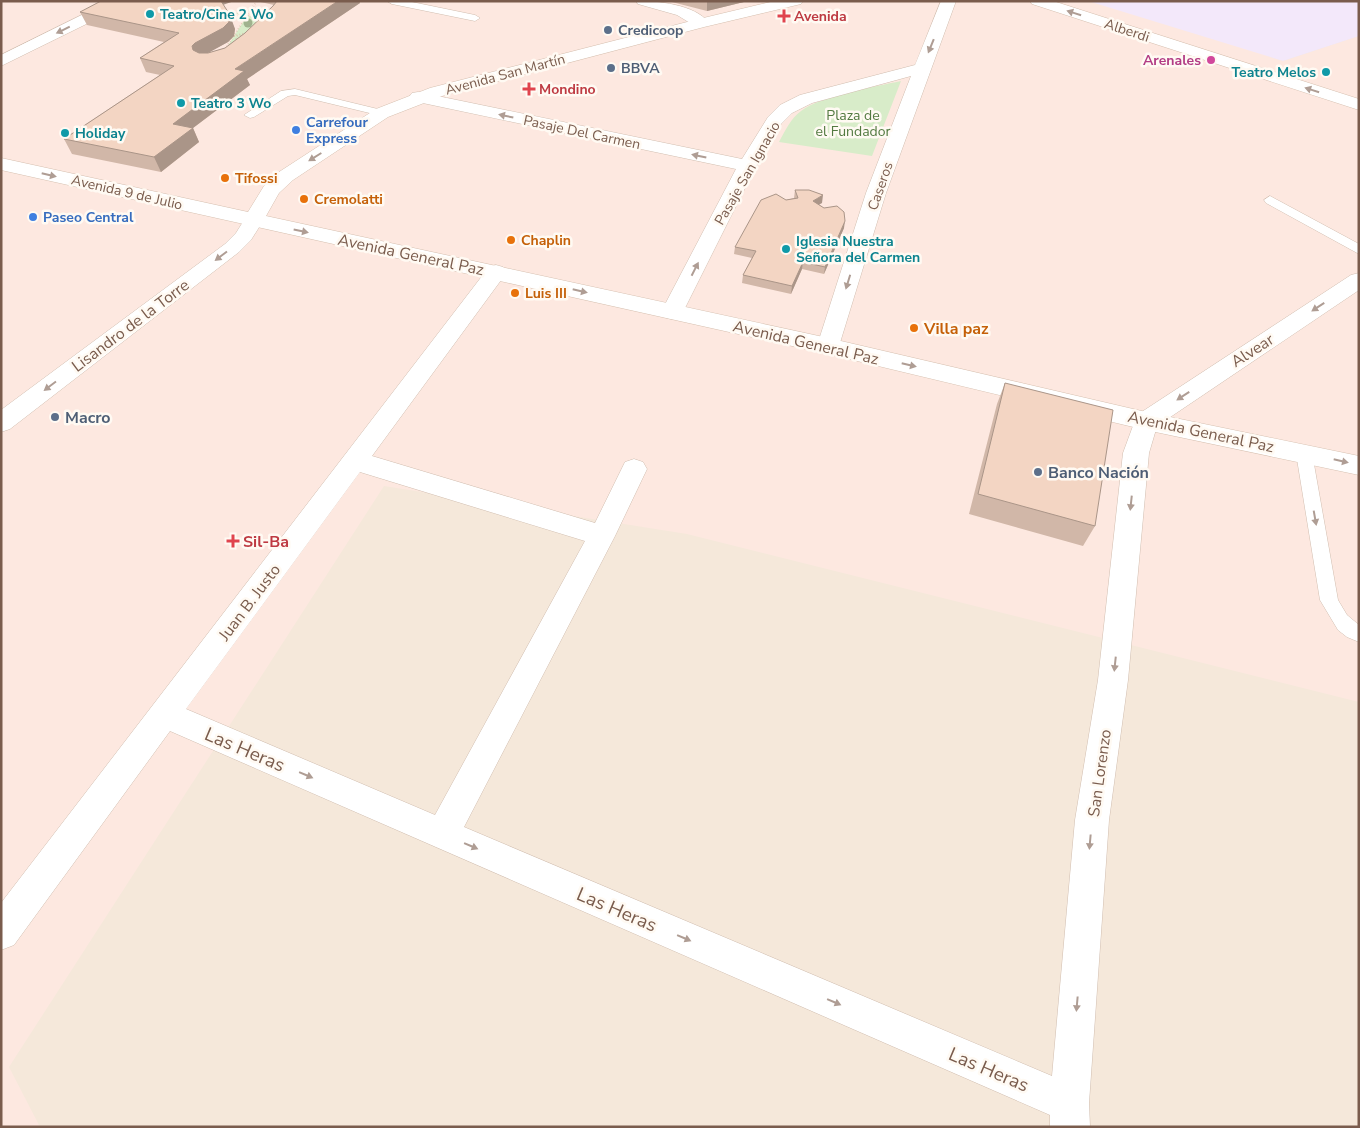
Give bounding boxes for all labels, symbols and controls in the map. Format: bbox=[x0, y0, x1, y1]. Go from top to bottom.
place label: Teatro/Cine 2 Wo bbox=[160, 5, 273, 24]
place label: Avenida bbox=[794, 7, 847, 26]
marker: Teatro/Cine 2 Wo bbox=[144, 8, 156, 20]
one-way arrow bbox=[1067, 9, 1082, 17]
marker: Avenida bbox=[778, 10, 790, 22]
street label: Alberdi bbox=[1102, 14, 1152, 47]
place label: Credicoop bbox=[618, 21, 683, 40]
marker: Credicoop bbox=[602, 24, 614, 36]
one-way arrow bbox=[56, 27, 70, 35]
one-way arrow bbox=[927, 39, 934, 54]
street label: Avenida San Martín bbox=[443, 49, 567, 100]
place label: Arenales bbox=[1143, 51, 1201, 70]
marker: Arenales bbox=[1205, 54, 1217, 66]
place label: BBVA bbox=[621, 59, 660, 78]
marker: BBVA bbox=[605, 62, 617, 74]
place label: Teatro Melos bbox=[1232, 63, 1316, 82]
marker: Teatro Melos bbox=[1320, 66, 1332, 78]
place label: Mondino bbox=[539, 80, 596, 99]
marker: Mondino bbox=[523, 83, 535, 95]
one-way arrow bbox=[1305, 86, 1320, 93]
place label: Teatro 3 Wo bbox=[191, 94, 271, 113]
marker: Teatro 3 Wo bbox=[175, 97, 187, 109]
park label: Plaza de el Fundador bbox=[815, 106, 891, 141]
street label: Pasaje Del Carmen bbox=[522, 111, 642, 154]
one-way arrow bbox=[498, 112, 514, 120]
place label: Carrefour Express bbox=[306, 113, 368, 148]
street label: Pasaje San Ignacio bbox=[710, 118, 785, 229]
place label: Holiday bbox=[75, 124, 126, 143]
marker: Carrefour Express bbox=[290, 124, 302, 136]
marker: Holiday bbox=[59, 127, 71, 139]
one-way arrow bbox=[309, 152, 322, 161]
one-way arrow bbox=[691, 152, 707, 160]
street label: Caseros bbox=[863, 159, 898, 213]
place label: Tifossi bbox=[235, 169, 277, 188]
street label: Avenida 9 de Julio bbox=[69, 170, 185, 215]
one-way arrow bbox=[41, 171, 56, 179]
marker: Tifossi bbox=[219, 172, 231, 184]
place label: Cremolatti bbox=[314, 190, 383, 209]
marker: Cremolatti bbox=[298, 193, 310, 205]
place label: Paseo Central bbox=[43, 208, 134, 227]
marker: Paseo Central bbox=[27, 211, 39, 223]
one-way arrow bbox=[294, 227, 309, 235]
street label: Avenida General Paz bbox=[336, 229, 486, 281]
place label: Chaplin bbox=[521, 231, 571, 250]
place label: Iglesia Nuestra Señora del Carmen bbox=[796, 232, 920, 267]
marker: Chaplin bbox=[505, 234, 517, 246]
marker: Iglesia Nuestra Señora del Carmen bbox=[780, 243, 792, 255]
one-way arrow bbox=[214, 251, 228, 261]
one-way arrow bbox=[691, 262, 699, 276]
street label: Lisandro de la Torre bbox=[67, 274, 194, 377]
one-way arrow bbox=[844, 275, 852, 290]
place label: Luis III bbox=[525, 284, 567, 303]
marker: Luis III bbox=[509, 287, 521, 299]
one-way arrow bbox=[572, 287, 587, 295]
one-way arrow bbox=[1311, 302, 1325, 312]
street label: Avenida General Paz bbox=[731, 316, 881, 370]
place label: Villa paz bbox=[923, 318, 989, 340]
marker: Villa paz bbox=[908, 322, 920, 334]
street label: Alvear bbox=[1227, 329, 1278, 373]
one-way arrow bbox=[901, 361, 917, 369]
one-way arrow bbox=[43, 381, 57, 391]
one-way arrow bbox=[1176, 392, 1189, 401]
street label: Avenida General Paz bbox=[1126, 406, 1276, 458]
place label: Macro bbox=[65, 407, 111, 429]
marker: Macro bbox=[49, 411, 61, 423]
one-way arrow bbox=[1333, 457, 1348, 465]
place label: Banco Nación bbox=[1048, 462, 1149, 484]
marker: Banco Nación bbox=[1032, 466, 1044, 478]
one-way arrow bbox=[1127, 495, 1135, 511]
one-way arrow bbox=[1312, 511, 1320, 527]
place label: Sil-Ba bbox=[243, 531, 289, 553]
marker: Sil-Ba bbox=[227, 535, 239, 547]
street label: Juan B. Justo bbox=[213, 560, 286, 646]
one-way arrow bbox=[1111, 657, 1119, 673]
street label: Las Heras bbox=[200, 721, 289, 778]
street label: San Lorenzo bbox=[1083, 728, 1117, 818]
one-way arrow bbox=[299, 771, 313, 779]
one-way arrow bbox=[1086, 835, 1094, 851]
one-way arrow bbox=[464, 843, 478, 851]
street label: Las Heras bbox=[572, 881, 661, 938]
one-way arrow bbox=[677, 934, 692, 942]
one-way arrow bbox=[1073, 997, 1081, 1013]
one-way arrow bbox=[827, 999, 841, 1007]
street label: Las Heras bbox=[944, 1041, 1033, 1098]

